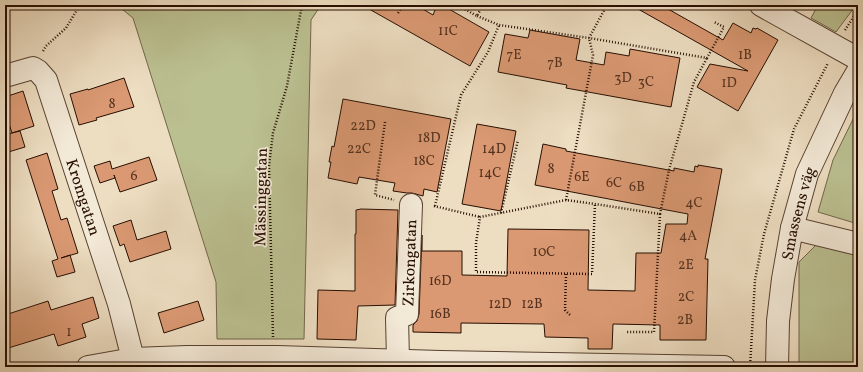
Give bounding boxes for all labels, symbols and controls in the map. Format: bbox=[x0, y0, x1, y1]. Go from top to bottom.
house number: 11C bbox=[438, 22, 458, 41]
house number: 7E bbox=[506, 46, 522, 65]
house number: 1B bbox=[738, 46, 752, 65]
house number: 7B bbox=[547, 54, 563, 73]
house number: 3D bbox=[614, 69, 632, 88]
house number: 3C bbox=[638, 73, 654, 92]
house number: 1D bbox=[721, 74, 737, 93]
house number: 8 bbox=[108, 95, 116, 114]
house number: 22D bbox=[350, 117, 376, 136]
house number: 18D bbox=[418, 129, 440, 148]
house number: 22C bbox=[347, 140, 371, 159]
house number: 14D bbox=[482, 140, 506, 159]
street label: Mässinggatan bbox=[250, 148, 274, 246]
house number: 18C bbox=[413, 152, 435, 171]
street label: Kromgatan bbox=[59, 156, 105, 239]
house number: 8 bbox=[547, 160, 555, 179]
street label: Smassens väg bbox=[778, 163, 822, 262]
house number: 14C bbox=[479, 164, 501, 183]
house number: 6 bbox=[130, 167, 138, 186]
house number: 6E bbox=[574, 168, 590, 187]
house number: 6C bbox=[606, 174, 622, 193]
house number: 6B bbox=[629, 178, 645, 197]
house number: 4C bbox=[685, 194, 703, 213]
street label: Zirkongatan bbox=[398, 219, 423, 307]
house number: 4A bbox=[679, 227, 697, 246]
house number: 10C bbox=[533, 243, 556, 262]
house number: 2E bbox=[678, 256, 694, 275]
house number: 16D bbox=[429, 272, 451, 291]
house number: 2C bbox=[678, 288, 694, 307]
house number: 12D bbox=[488, 295, 512, 314]
house number: 12B bbox=[521, 295, 543, 314]
house number: 16B bbox=[429, 305, 451, 324]
house number: 2B bbox=[677, 311, 693, 330]
house number: 1 bbox=[66, 323, 72, 342]

